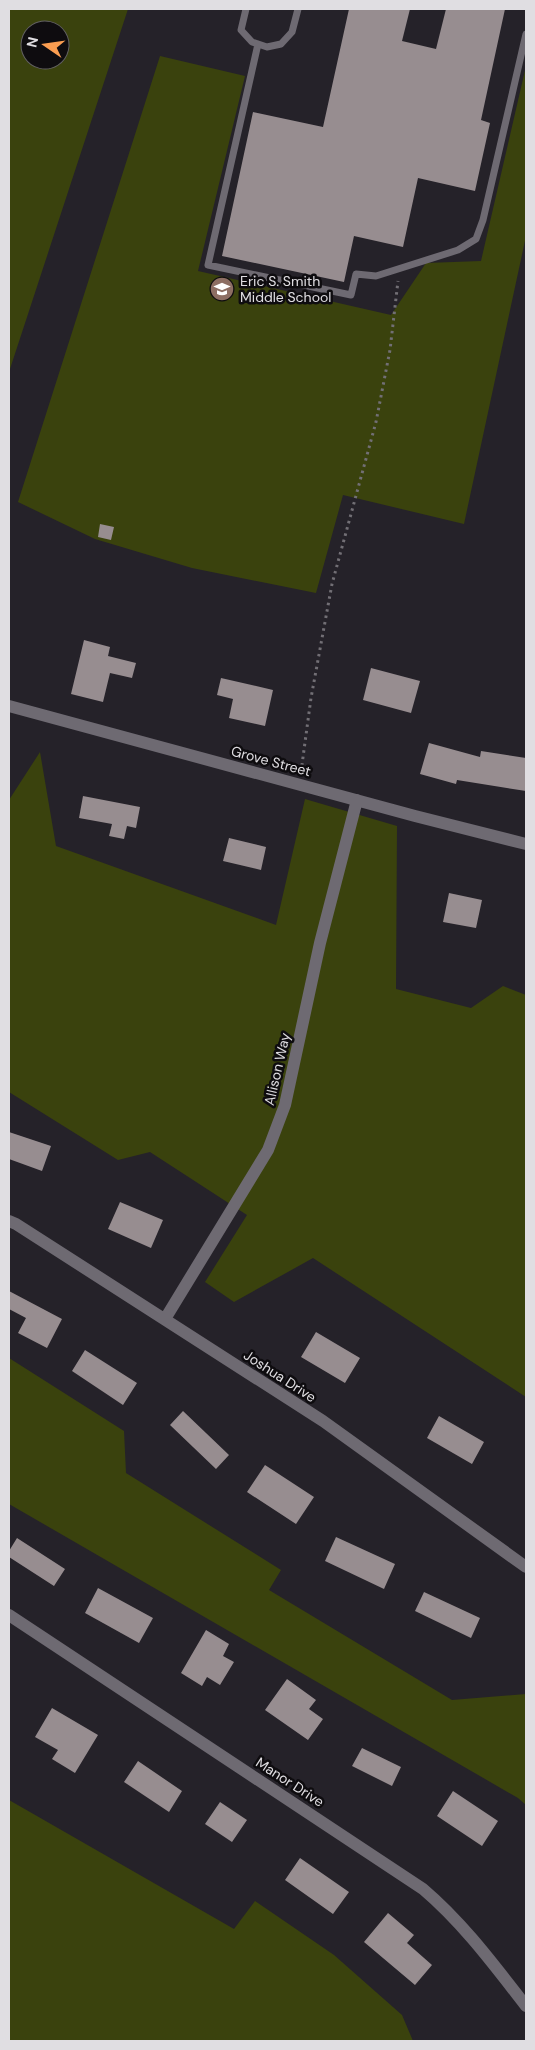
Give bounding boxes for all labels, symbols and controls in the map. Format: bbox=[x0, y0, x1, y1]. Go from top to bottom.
north arrow bbox=[20, 20, 70, 70]
text: N bbox=[22, 35, 42, 49]
place label: Eric S. Smith Middle School bbox=[240, 272, 331, 306]
school or university icon: Eric S. Smith Middle School bbox=[209, 276, 235, 302]
street label: Grove Street bbox=[229, 742, 313, 780]
street label: Allison Way bbox=[260, 1031, 294, 1107]
street label: Joshua Drive bbox=[240, 1346, 320, 1406]
street label: Manor Drive bbox=[252, 1753, 328, 1811]

